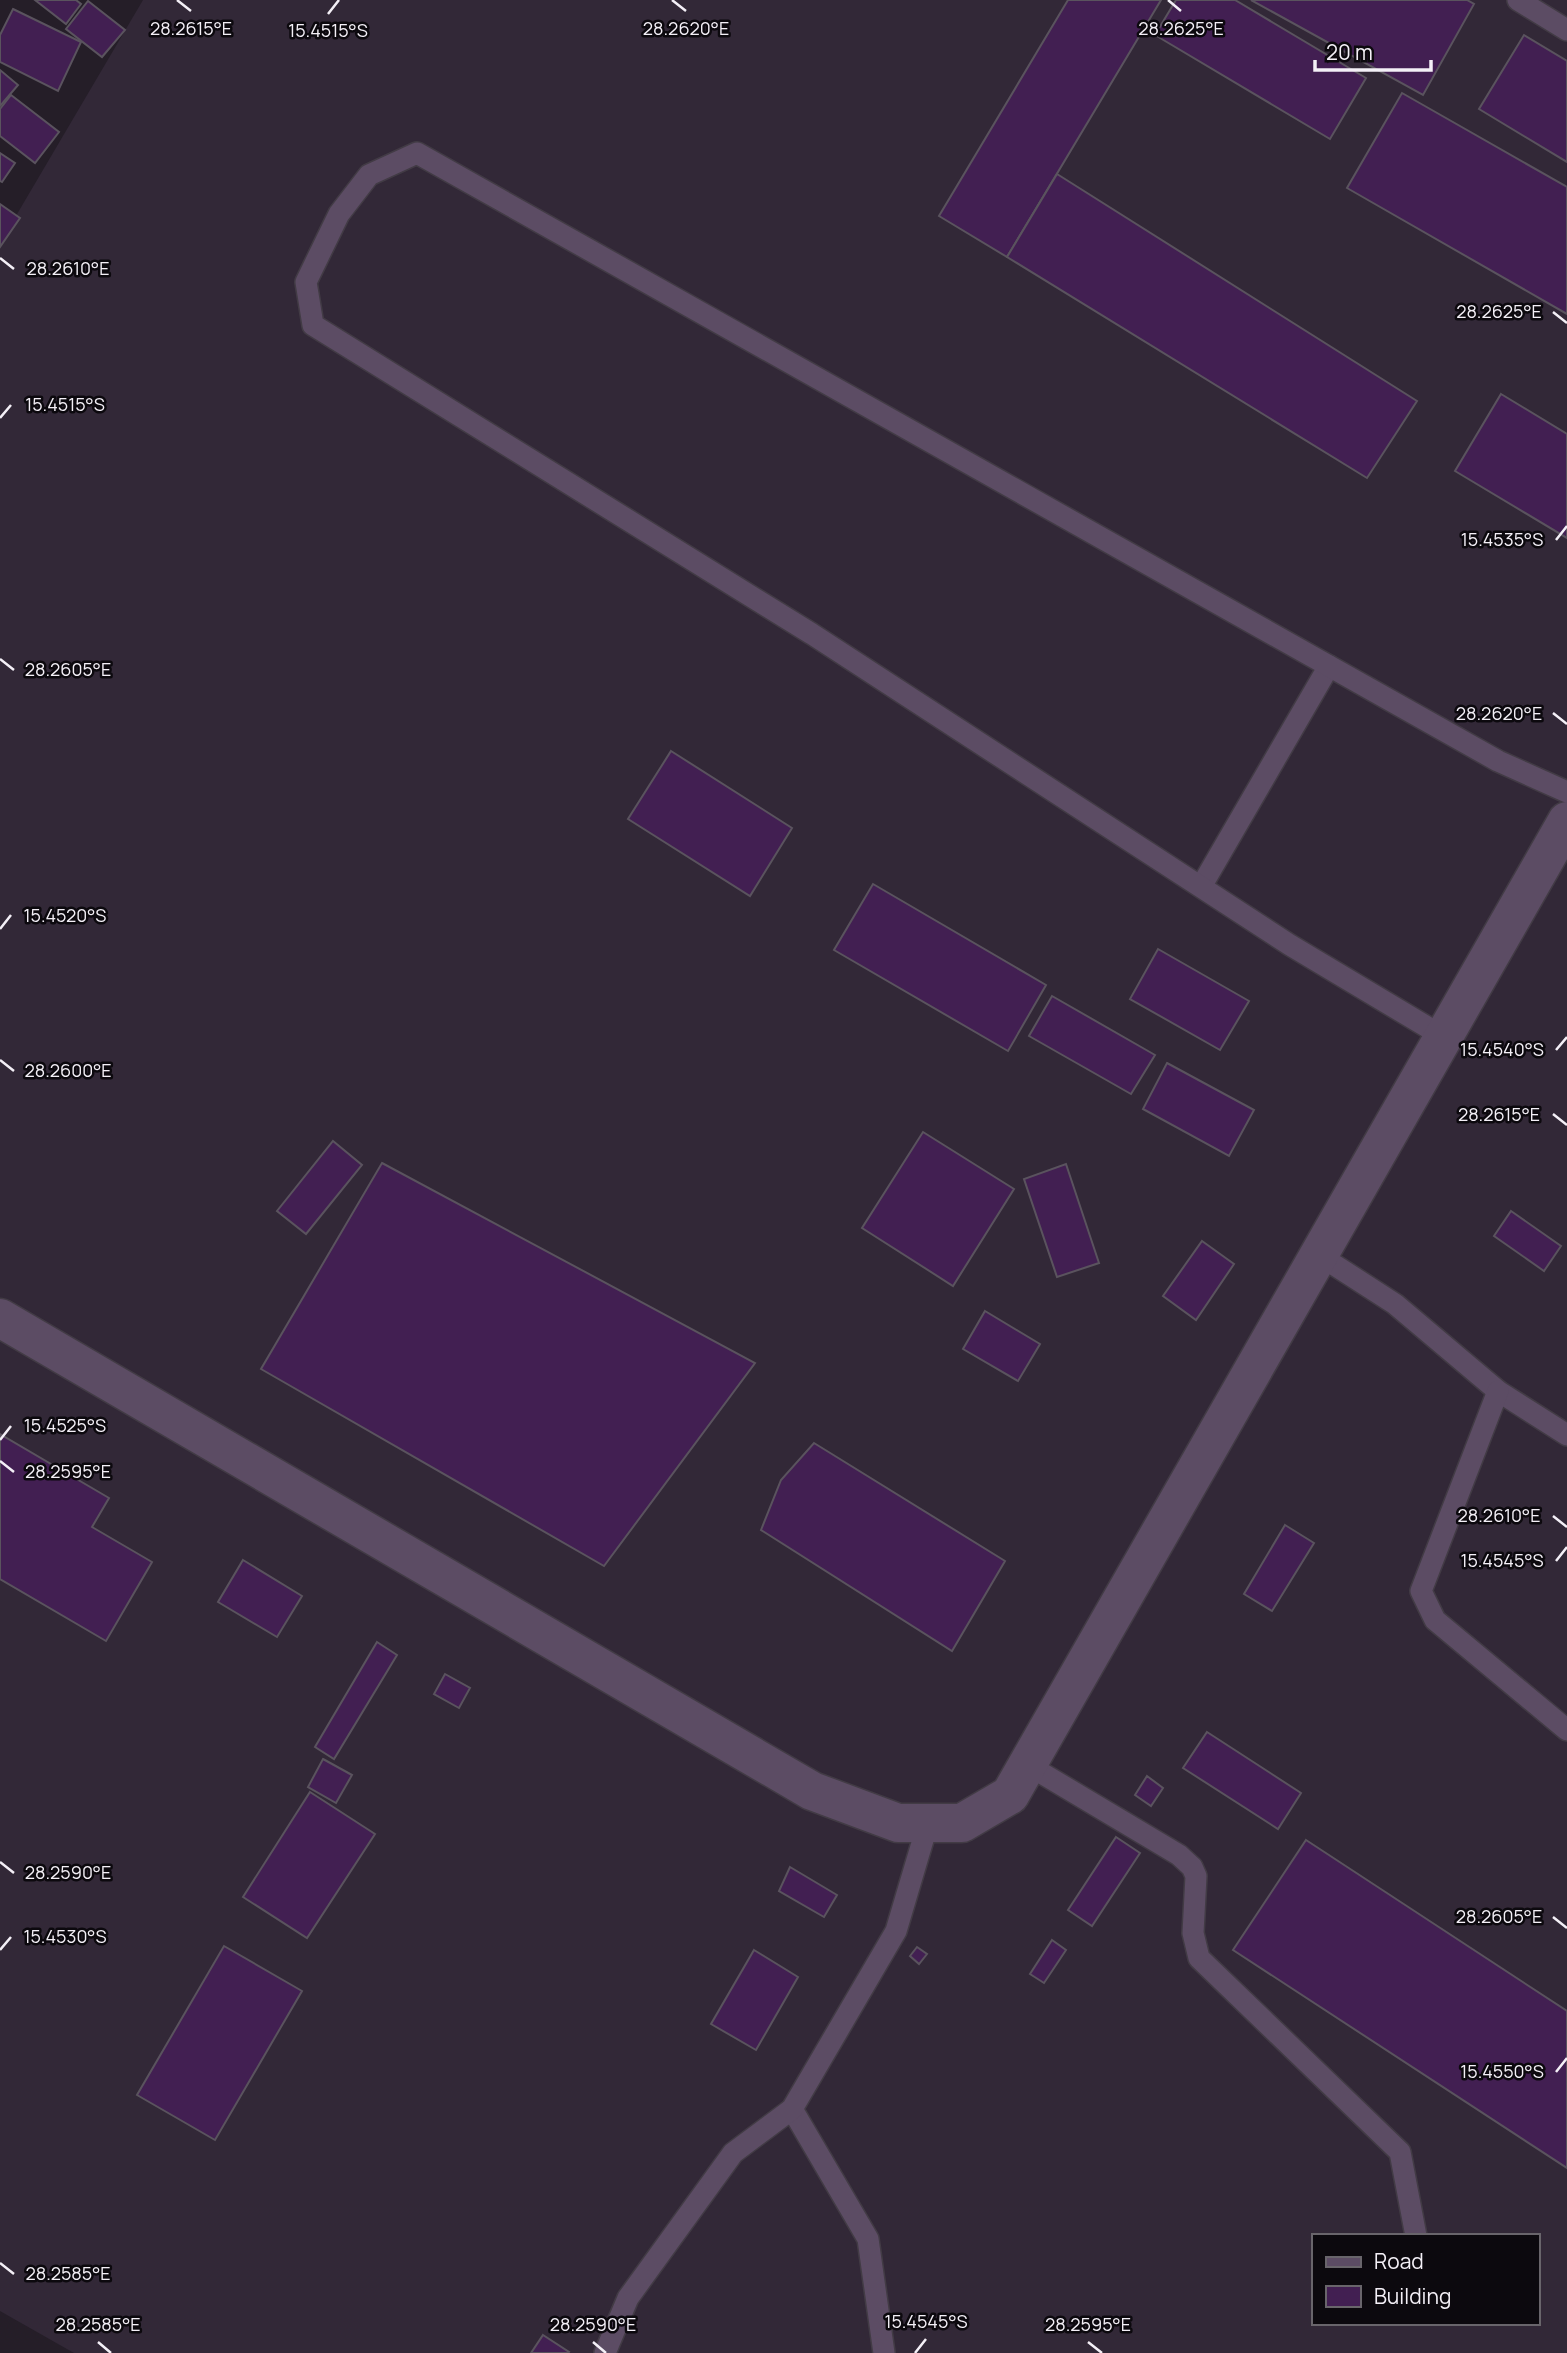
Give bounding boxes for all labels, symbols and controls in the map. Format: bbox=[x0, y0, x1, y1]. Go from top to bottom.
text: 28.2615°E bbox=[150, 16, 232, 40]
text: 28.2620°E bbox=[643, 16, 729, 40]
text: 28.2625°E bbox=[1138, 16, 1224, 40]
text: 15.4515°S bbox=[288, 18, 368, 42]
scale bar bbox=[1315, 28, 1430, 72]
text: 20 m bbox=[1326, 38, 1373, 66]
text: 28.2610°E bbox=[27, 256, 109, 280]
text: 28.2625°E bbox=[1456, 299, 1542, 323]
text: 15.4515°S bbox=[25, 392, 105, 416]
text: 15.4535°S bbox=[1461, 527, 1543, 551]
text: 28.2605°E bbox=[25, 657, 111, 681]
text: 28.2620°E bbox=[1456, 701, 1542, 725]
text: 15.4520°S bbox=[24, 903, 106, 927]
text: 15.4540°S bbox=[1460, 1037, 1544, 1061]
text: 28.2600°E bbox=[24, 1058, 112, 1082]
text: 28.2615°E bbox=[1458, 1102, 1540, 1126]
text: 15.4525°S bbox=[24, 1413, 106, 1437]
text: 28.2595°E bbox=[25, 1459, 111, 1483]
text: 28.2610°E bbox=[1458, 1503, 1540, 1527]
text: 15.4545°S bbox=[1460, 1548, 1544, 1572]
text: 28.2590°E bbox=[25, 1860, 111, 1884]
text: 28.2605°E bbox=[1456, 1904, 1542, 1928]
text: 15.4530°S bbox=[23, 1924, 107, 1948]
text: 15.4550°S bbox=[1460, 2059, 1544, 2083]
legend bbox=[1312, 2234, 1539, 2325]
text: Road bbox=[1374, 2247, 1424, 2275]
text: 28.2585°E bbox=[25, 2261, 111, 2285]
text: Building bbox=[1374, 2282, 1451, 2310]
text: 15.4545°S bbox=[884, 2309, 968, 2333]
text: 28.2585°E bbox=[55, 2312, 141, 2336]
text: 28.2590°E bbox=[550, 2312, 636, 2336]
text: 28.2595°E bbox=[1045, 2312, 1131, 2336]

